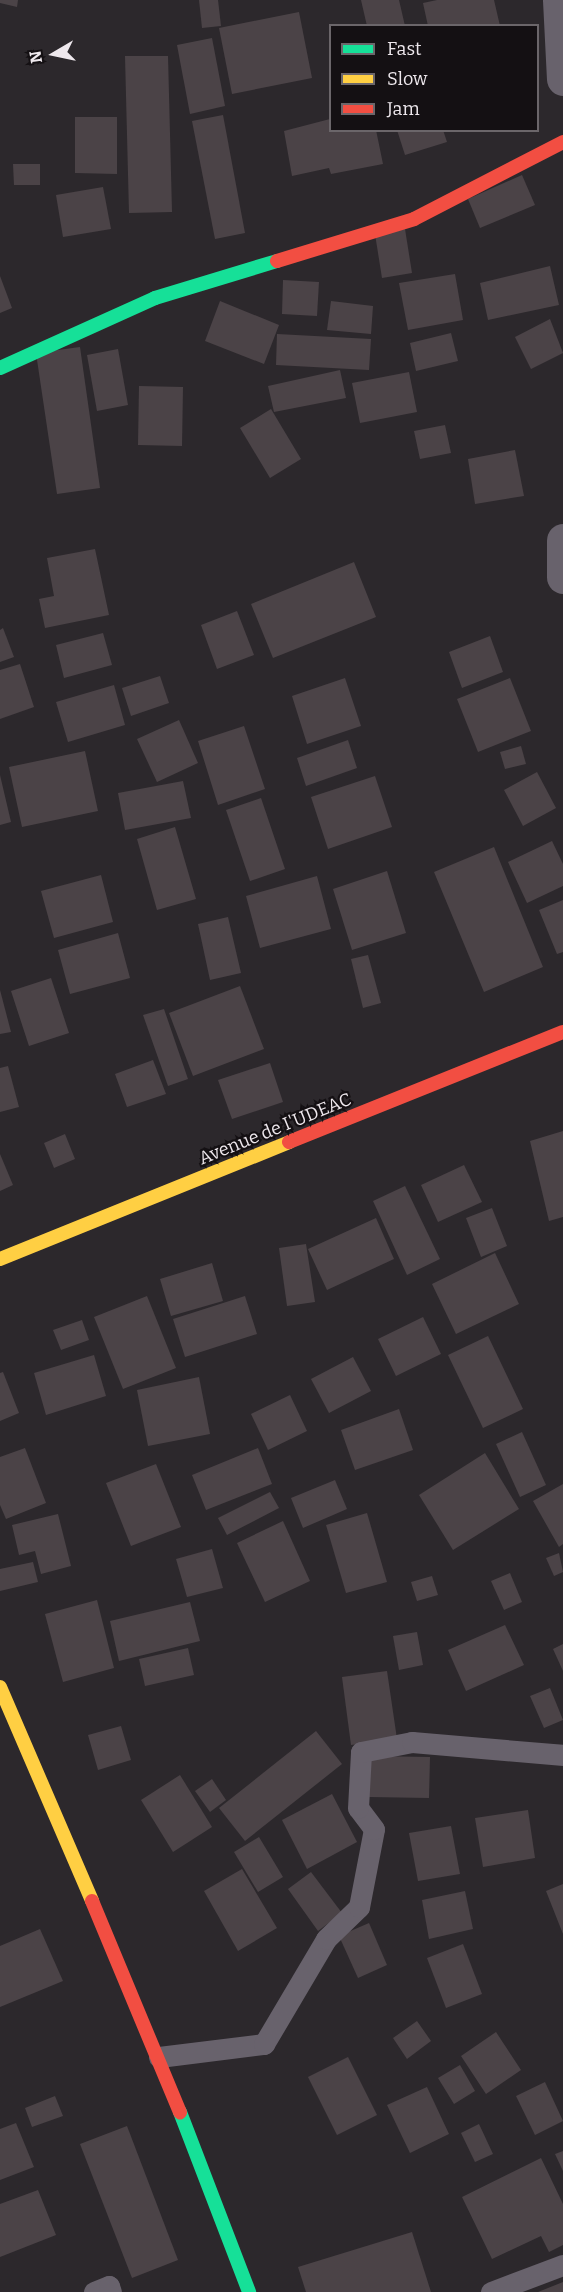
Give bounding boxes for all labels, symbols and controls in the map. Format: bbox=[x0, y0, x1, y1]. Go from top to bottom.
north arrow bbox=[24, 24, 84, 84]
legend bbox=[329, 24, 539, 132]
text: Fast bbox=[387, 38, 422, 60]
text: N bbox=[25, 49, 46, 64]
text: Slow bbox=[387, 68, 427, 90]
text: Jam bbox=[387, 98, 420, 120]
street label: Avenue de I'UDEAC bbox=[196, 1089, 354, 1169]

